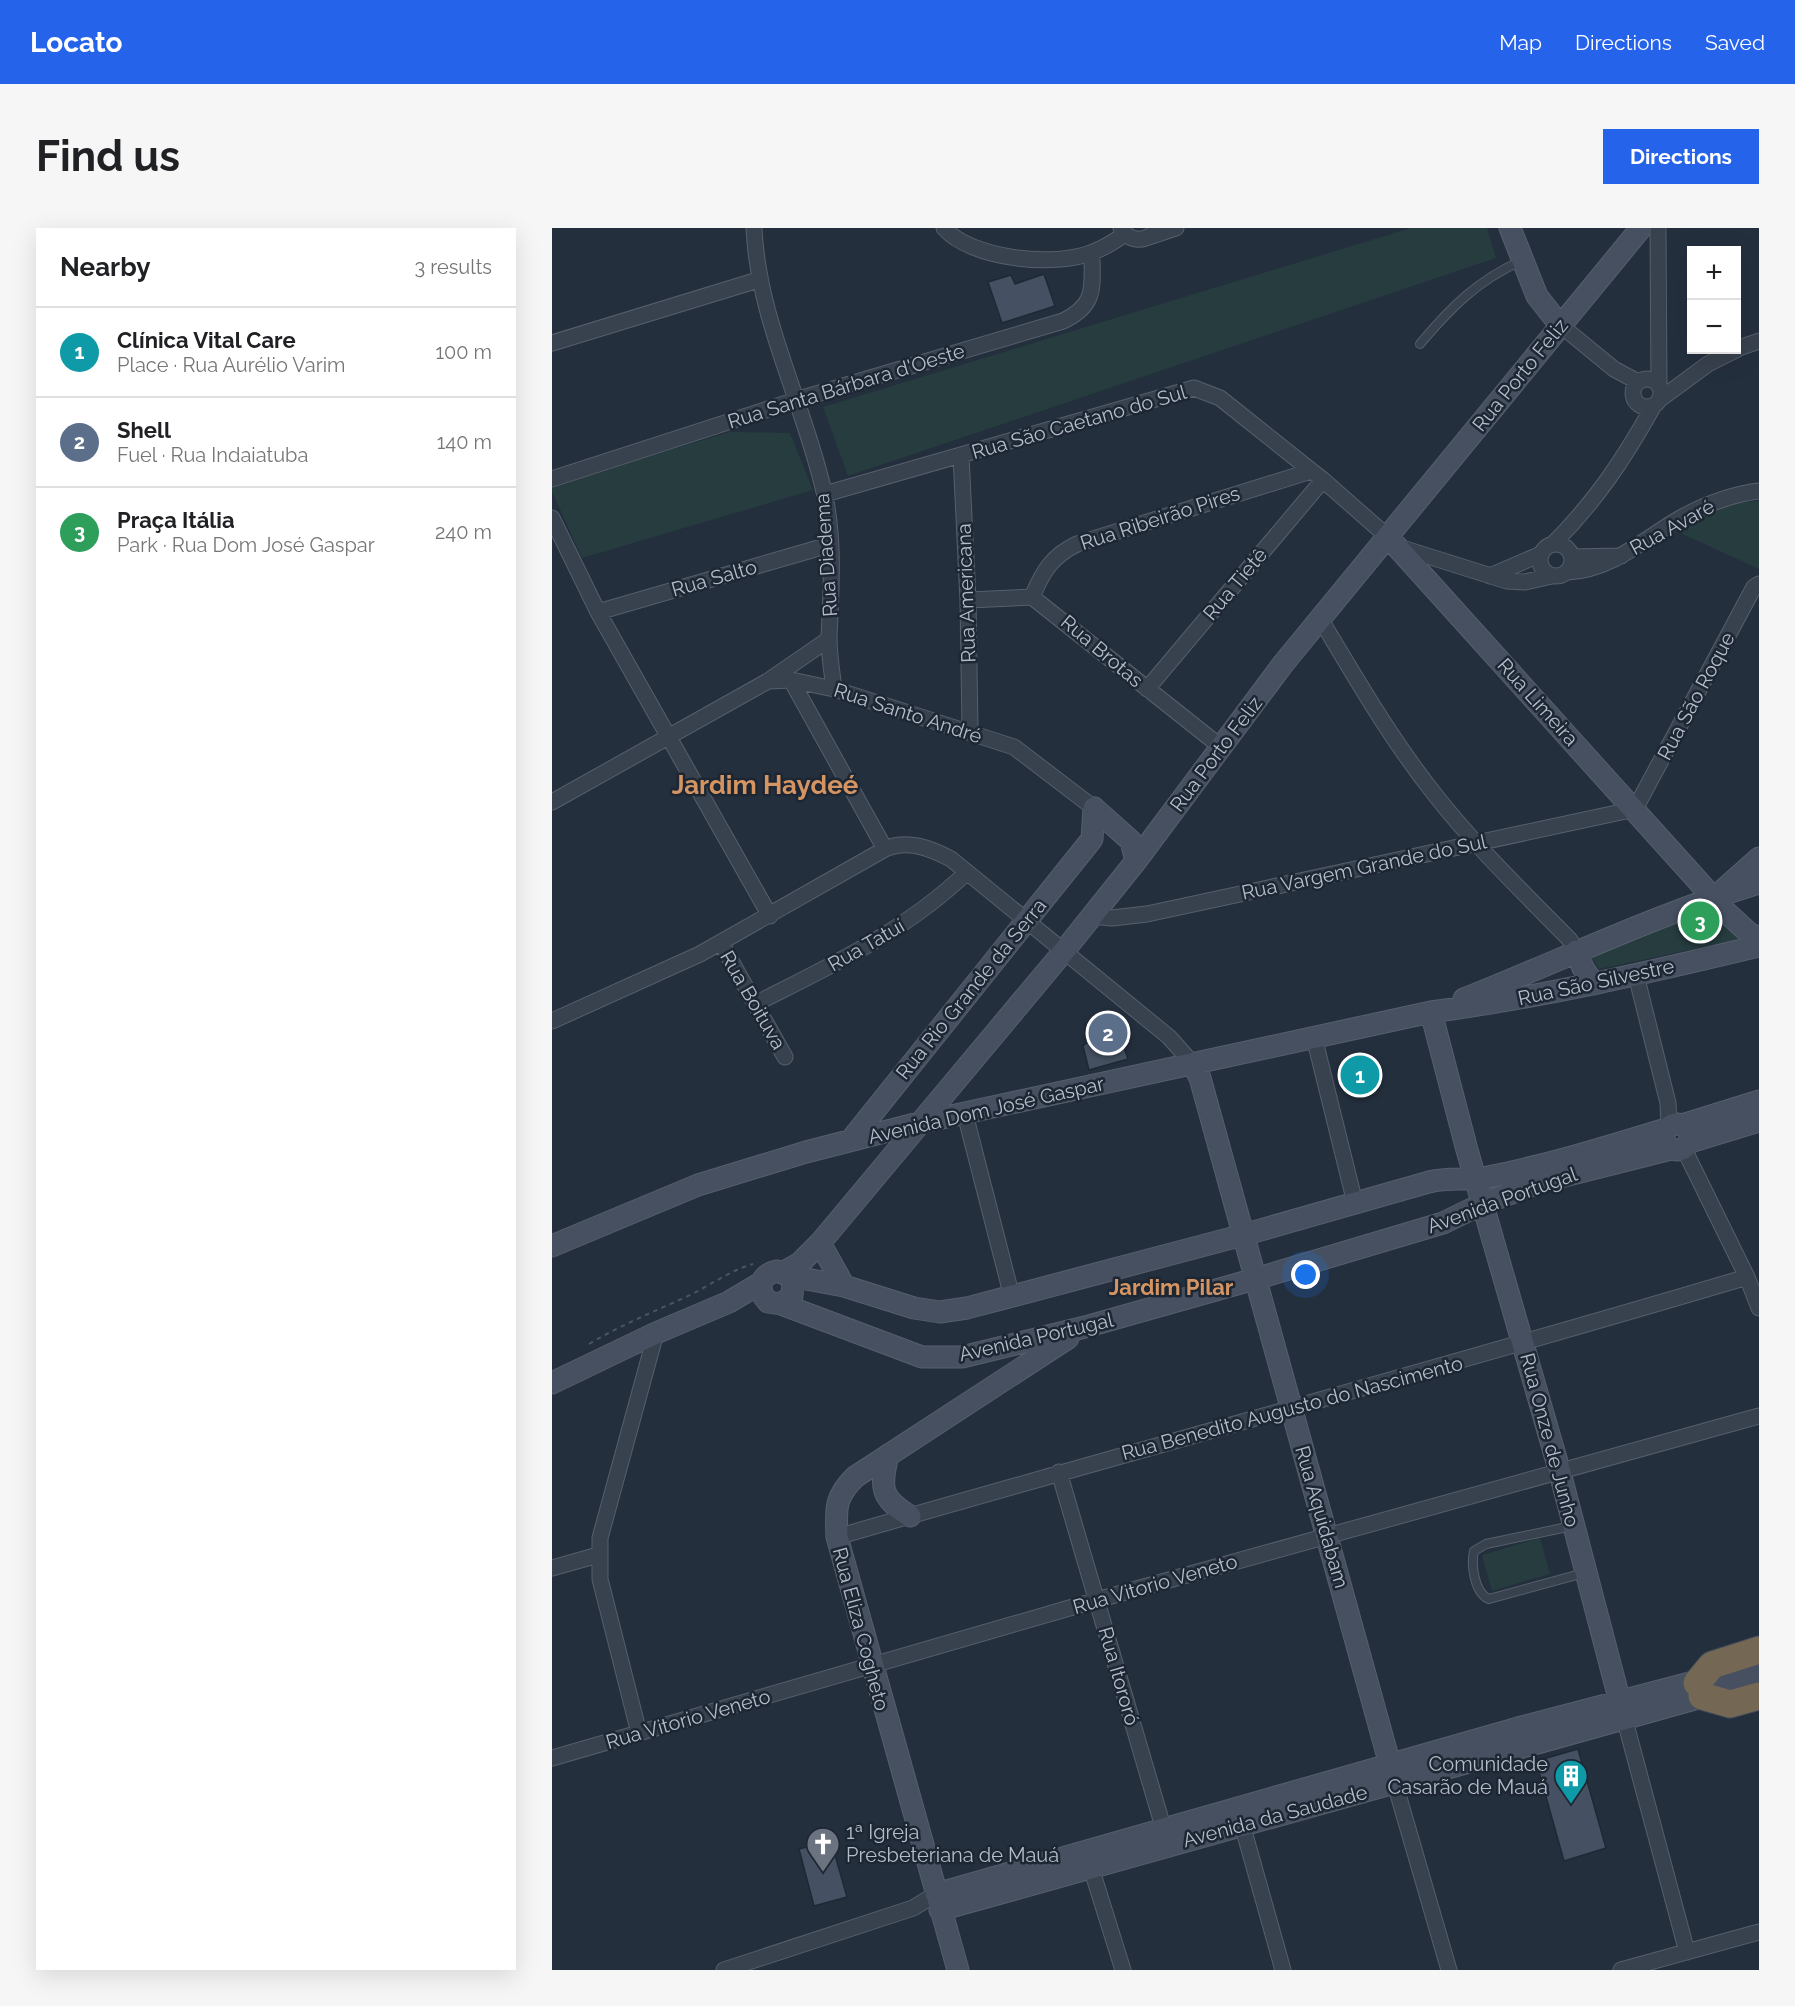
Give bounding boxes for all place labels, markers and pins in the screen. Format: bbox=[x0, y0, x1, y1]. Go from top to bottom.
pin: 3 bbox=[1680, 898, 1720, 944]
pin: 2 bbox=[1088, 1010, 1128, 1056]
pin: 1 bbox=[1340, 1052, 1380, 1098]
place label: Comunidade Casarão de Mauá bbox=[1388, 1752, 1548, 1799]
building icon: Comunidade Casarão de Mauá bbox=[1553, 1758, 1589, 1805]
place label: 1ª Igreja Presbeteriana de Mauá bbox=[846, 1820, 1059, 1867]
church icon: 1ª Igreja Presbeteriana de Mauá bbox=[805, 1826, 841, 1873]

